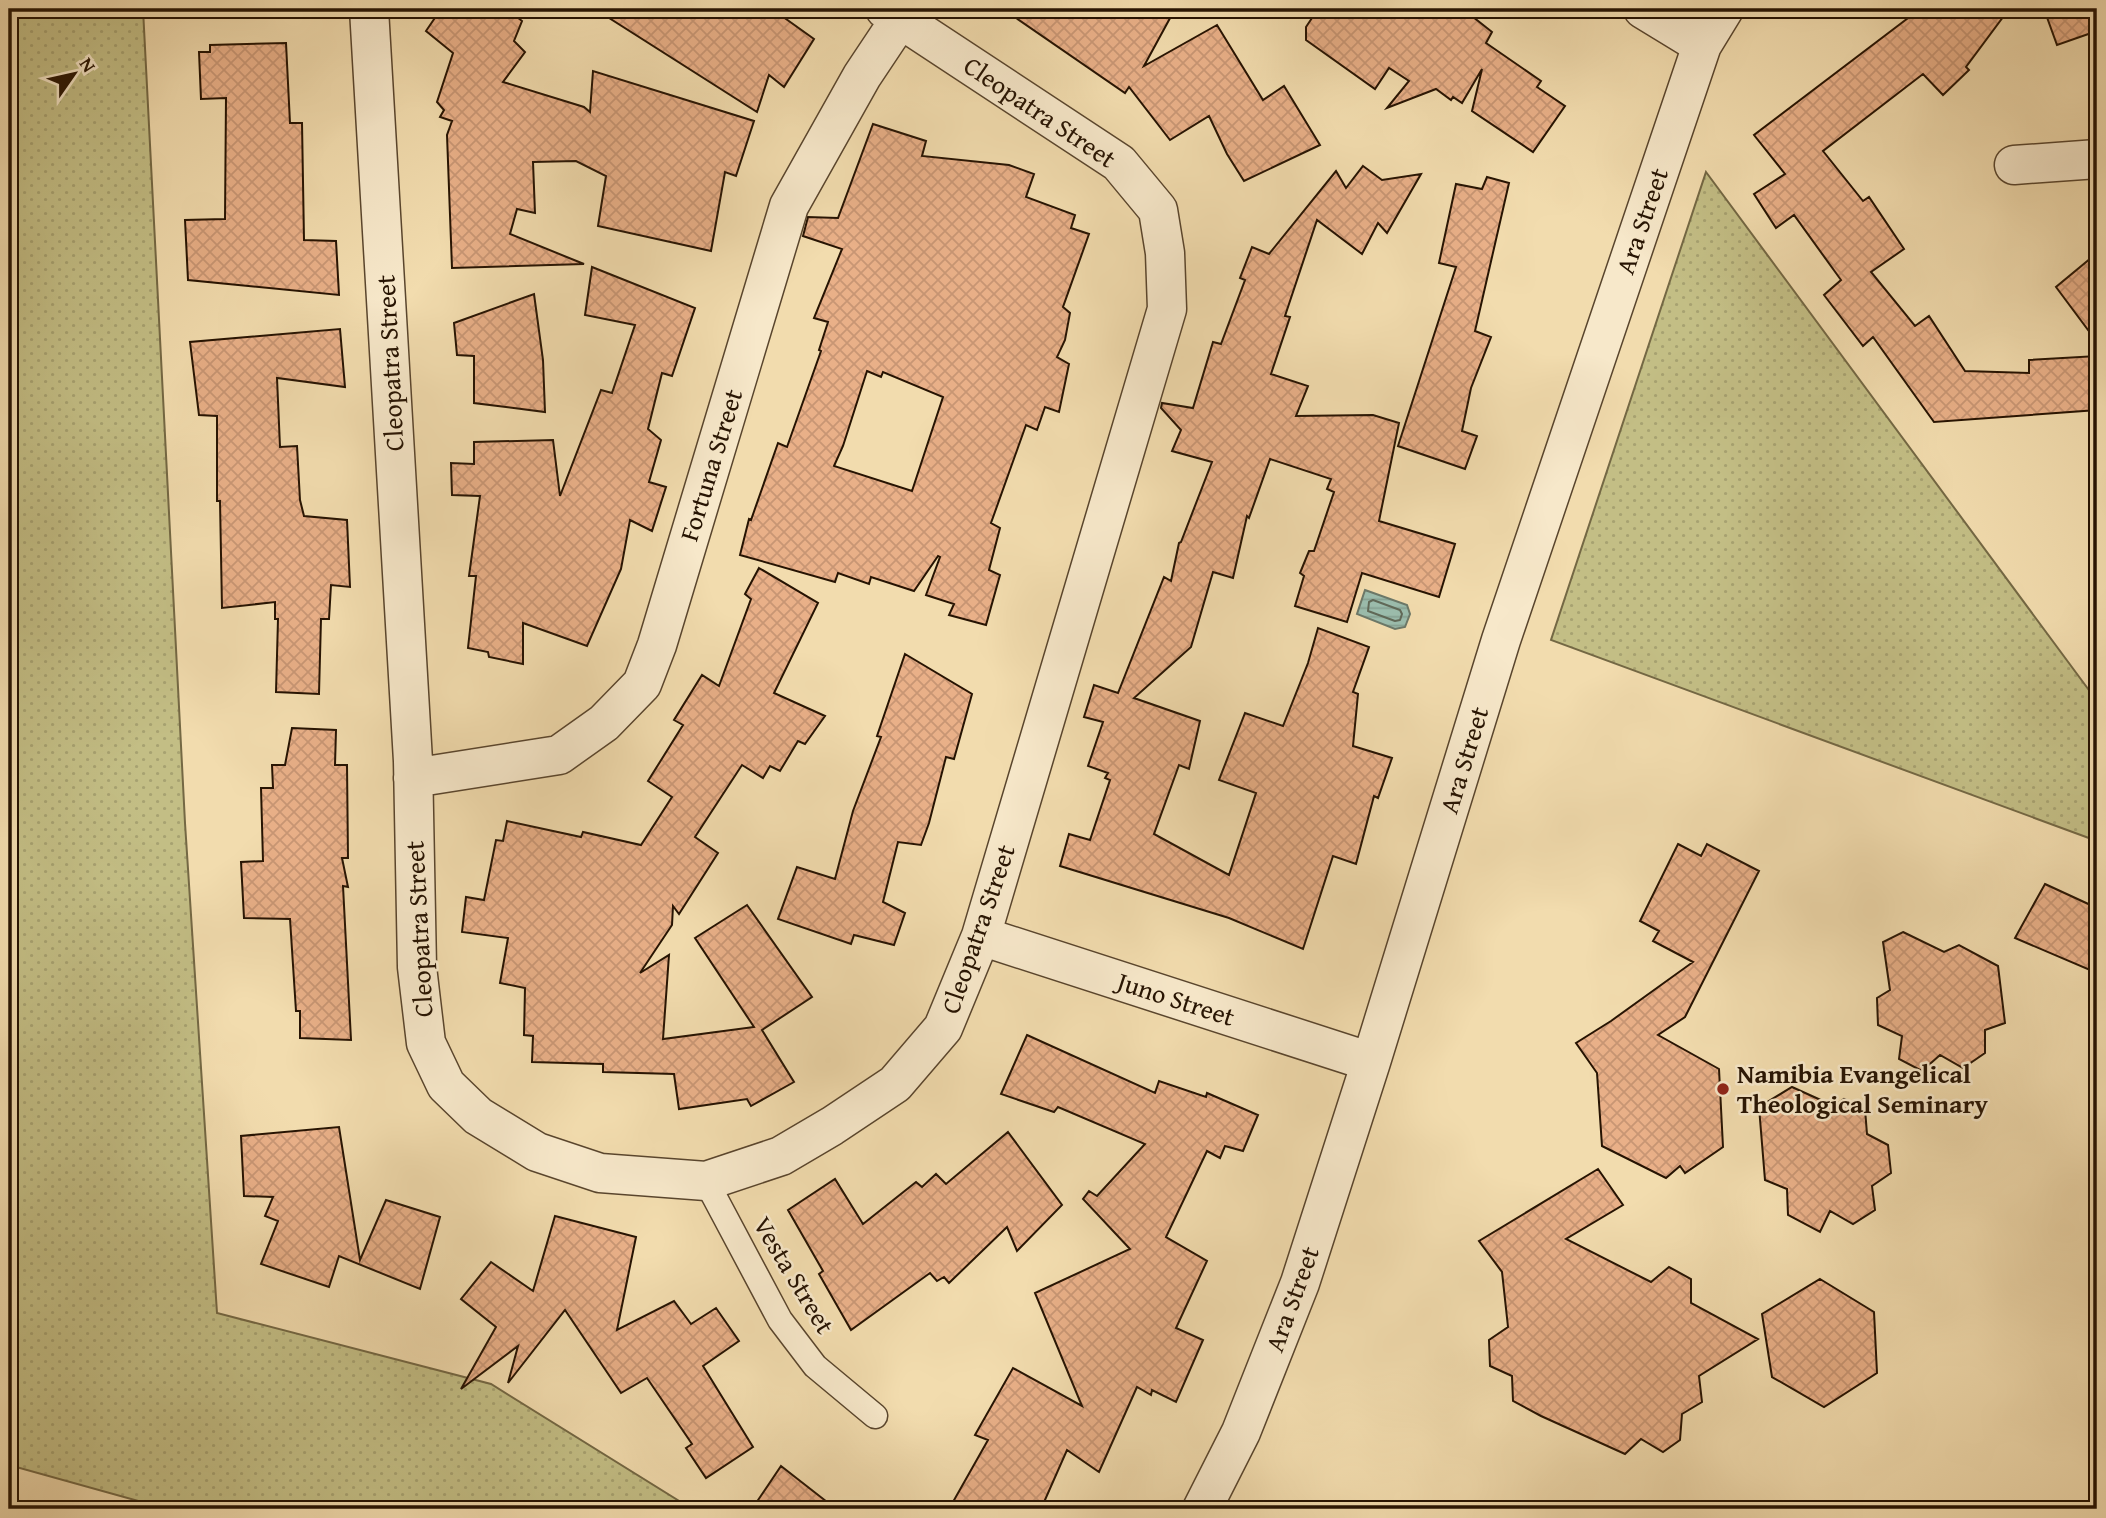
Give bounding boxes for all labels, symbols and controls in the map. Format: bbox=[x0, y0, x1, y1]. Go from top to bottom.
north arrow bbox=[38, 38, 108, 108]
street label: Cleopatra Street bbox=[956, 46, 1124, 177]
text: N bbox=[73, 51, 103, 78]
street label: Ara Street bbox=[1605, 162, 1678, 279]
street label: Cleopatra Street bbox=[365, 274, 414, 452]
street label: Fortuna Street bbox=[669, 384, 752, 546]
street label: Ara Street bbox=[1429, 702, 1498, 818]
street label: Cleopatra Street bbox=[930, 839, 1025, 1019]
street label: Cleopatra Street bbox=[394, 840, 443, 1018]
street label: Juno Street bbox=[1109, 960, 1240, 1036]
place label: Namibia Evangelical Theological Seminary bbox=[1737, 1054, 1988, 1123]
marker: Namibia Evangelical Theological Seminary bbox=[1715, 1081, 1731, 1097]
street label: Vesta Street bbox=[744, 1209, 845, 1341]
street label: Ara Street bbox=[1254, 1240, 1329, 1357]

